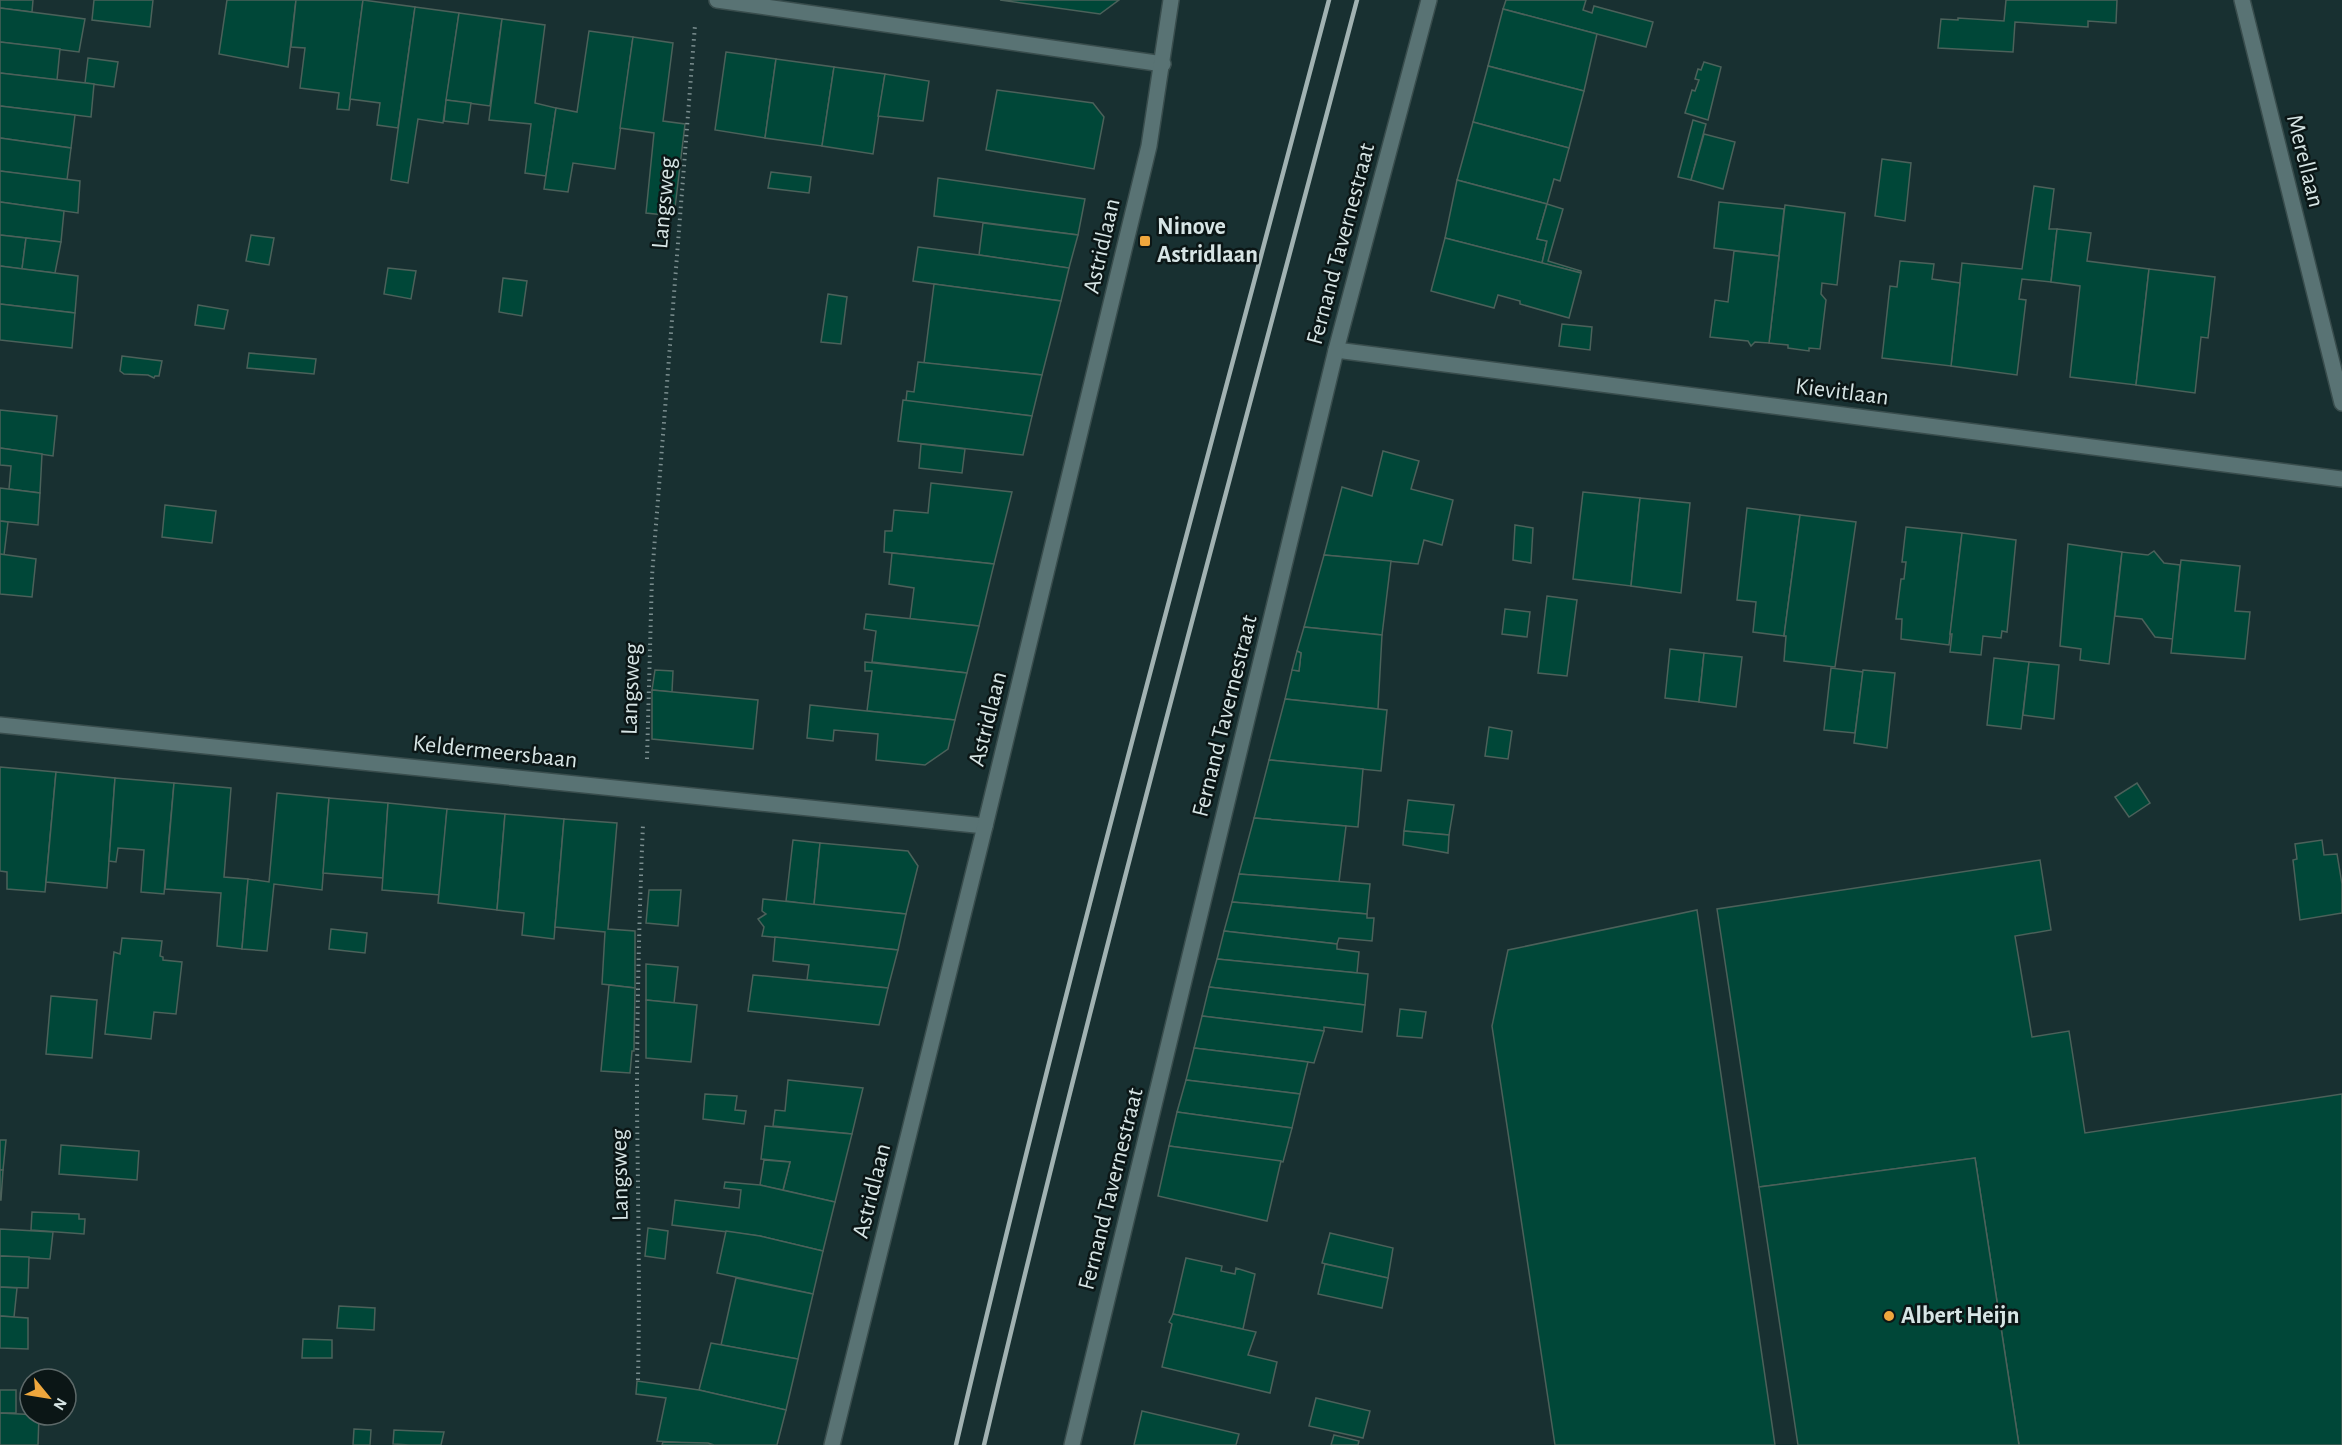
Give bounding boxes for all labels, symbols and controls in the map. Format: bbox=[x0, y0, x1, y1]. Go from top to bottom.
street label: Merellaan bbox=[2282, 112, 2328, 210]
street label: Fernand Tavernestraat bbox=[1303, 140, 1380, 347]
street label: Langsweg bbox=[648, 156, 680, 250]
street label: Astridlaan bbox=[1079, 196, 1125, 296]
place label: Ninove Astridlaan bbox=[1157, 215, 1258, 267]
marker: Ninove Astridlaan bbox=[1138, 234, 1152, 248]
street label: Kievitlaan bbox=[1794, 374, 1890, 410]
street label: Fernand Tavernestraat bbox=[1188, 612, 1262, 819]
street label: Langsweg bbox=[617, 642, 645, 735]
street label: Astridlaan bbox=[965, 669, 1011, 769]
street label: Keldermeersbaan bbox=[411, 731, 579, 773]
street label: Fernand Tavernestraat bbox=[1074, 1085, 1148, 1292]
street label: Langsweg bbox=[607, 1128, 633, 1221]
street label: Astridlaan bbox=[849, 1141, 895, 1241]
place label: Albert Heijn bbox=[1901, 1304, 2019, 1328]
marker: Albert Heijn bbox=[1882, 1309, 1896, 1323]
north arrow bbox=[18, 1367, 78, 1427]
text: N bbox=[50, 1395, 70, 1413]

